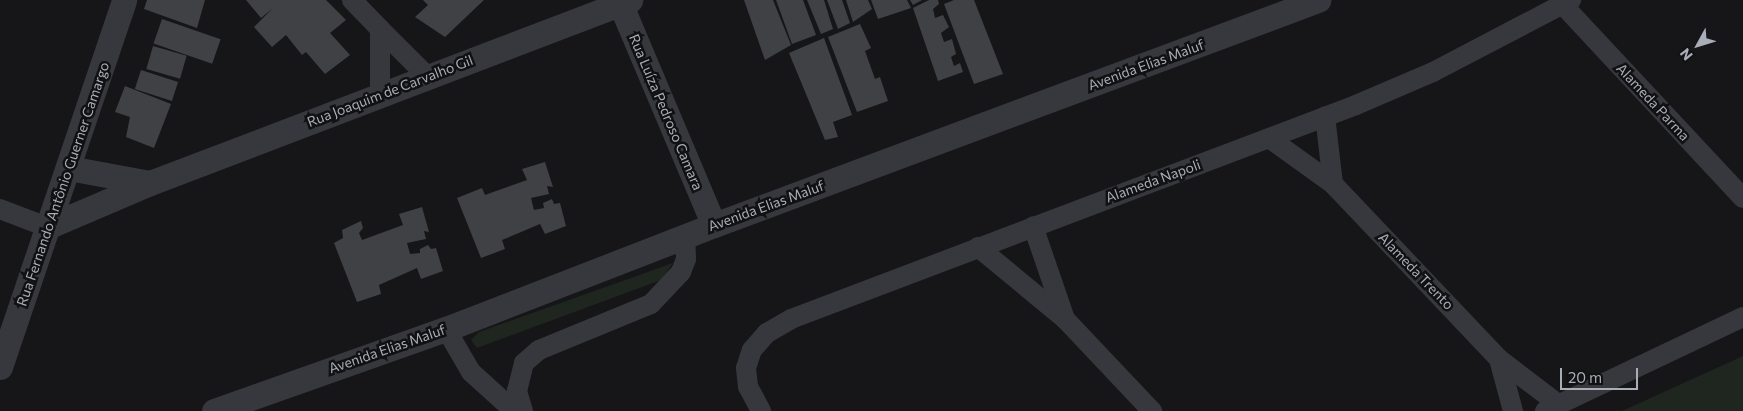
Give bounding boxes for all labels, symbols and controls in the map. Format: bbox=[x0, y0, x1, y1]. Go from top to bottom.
north arrow bbox=[1673, 20, 1723, 70]
street label: Rua Luíza Pedroso Camara bbox=[625, 32, 707, 192]
street label: Avenida Elias Maluf bbox=[1086, 36, 1206, 94]
text: N bbox=[1676, 45, 1696, 64]
street label: Rua Joaquim de Carvalho Gil bbox=[305, 52, 475, 130]
street label: Rua Fernando Antônio Guerner Camargo bbox=[13, 60, 113, 308]
street label: Alameda Parma bbox=[1613, 60, 1693, 144]
street label: Alameda Napoli bbox=[1103, 156, 1203, 206]
street label: Avenida Elias Maluf bbox=[706, 177, 826, 235]
street label: Alameda Trento bbox=[1375, 229, 1457, 313]
street label: Avenida Elias Maluf bbox=[326, 321, 448, 377]
scale bar bbox=[1563, 358, 1640, 390]
text: 20 m bbox=[1568, 368, 1602, 386]

